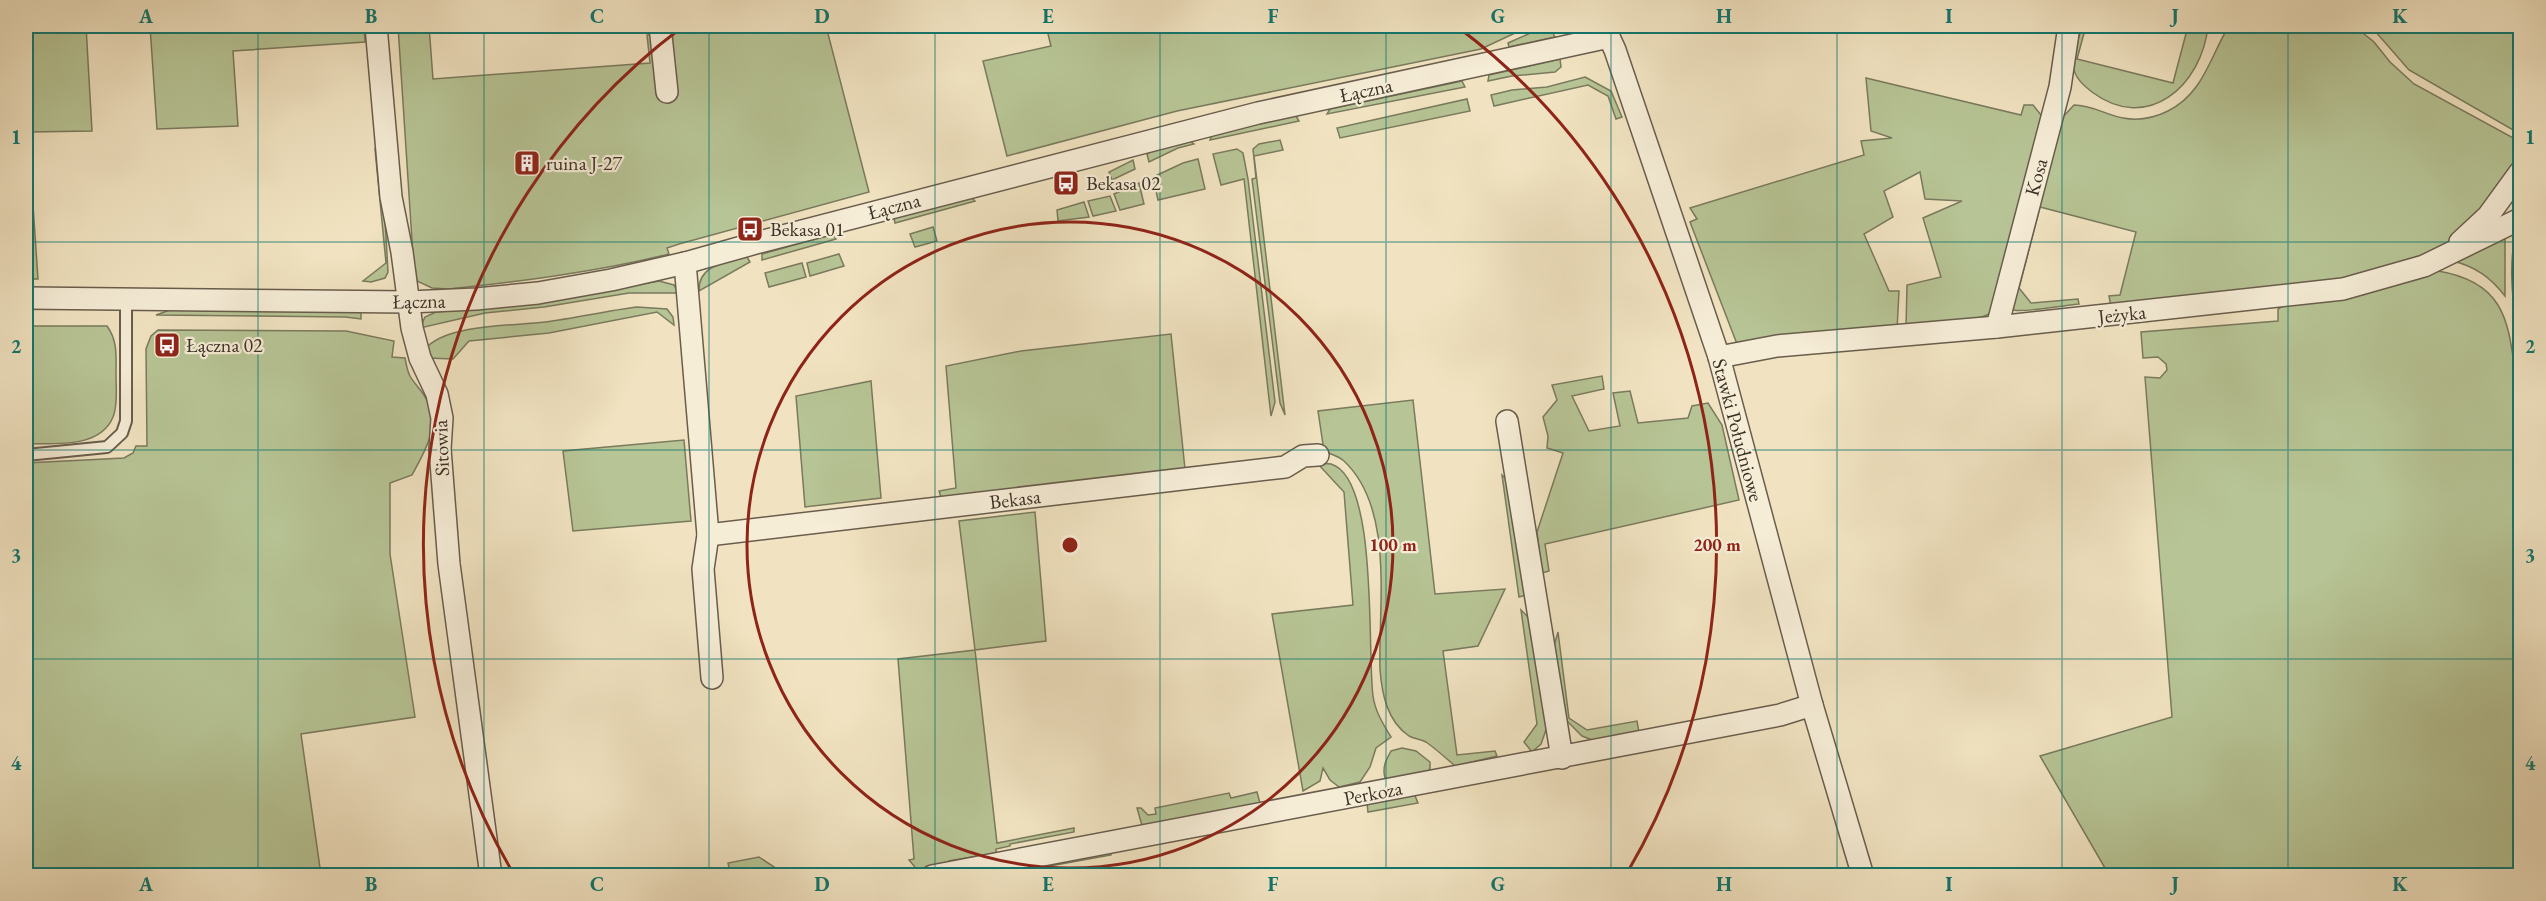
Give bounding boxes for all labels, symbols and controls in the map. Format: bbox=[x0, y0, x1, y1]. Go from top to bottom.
text: A bbox=[138, 3, 154, 29]
text: B bbox=[365, 3, 377, 29]
text: C bbox=[590, 3, 604, 29]
text: D bbox=[814, 3, 830, 29]
text: E bbox=[1042, 3, 1054, 29]
text: F bbox=[1268, 3, 1279, 29]
text: G bbox=[1491, 3, 1505, 29]
text: H bbox=[1716, 3, 1732, 29]
text: I bbox=[1945, 3, 1953, 29]
text: J bbox=[2169, 3, 2179, 29]
text: K bbox=[2392, 3, 2408, 29]
street label: Łączna bbox=[1337, 72, 1395, 108]
text: 1 bbox=[11, 124, 21, 150]
text: 1 bbox=[2525, 124, 2535, 150]
building icon: ruina J-27 bbox=[512, 148, 542, 178]
place label: ruina J-27 bbox=[546, 150, 623, 176]
street label: Kosa bbox=[2019, 155, 2053, 199]
bus stop icon: Bekasa 02 bbox=[1051, 168, 1081, 198]
place label: Bekasa 02 bbox=[1086, 170, 1161, 196]
street label: Łączna bbox=[865, 187, 923, 225]
bus stop icon: Bekasa 01 bbox=[735, 214, 765, 244]
place label: Bekasa 01 bbox=[770, 216, 845, 242]
street label: Łączna bbox=[392, 288, 446, 314]
street label: Jeżyka bbox=[2095, 299, 2147, 330]
bus stop icon: Łączna 02 bbox=[152, 330, 182, 360]
place label: Łączna 02 bbox=[186, 332, 263, 358]
text: 2 bbox=[11, 333, 22, 359]
text: 2 bbox=[2525, 333, 2536, 359]
street label: Stawki Południowe bbox=[1706, 356, 1770, 505]
street label: Sitowia bbox=[427, 419, 455, 477]
street label: Bekasa bbox=[988, 483, 1042, 515]
text: 100 m bbox=[1369, 533, 1417, 556]
text: 200 m bbox=[1693, 533, 1741, 556]
centre of rings bbox=[1060, 535, 1080, 555]
text: 3 bbox=[11, 542, 21, 568]
text: 3 bbox=[2525, 542, 2535, 568]
text: 4 bbox=[11, 750, 22, 776]
text: 4 bbox=[2525, 750, 2536, 776]
street label: Perkoza bbox=[1342, 775, 1404, 811]
text: A bbox=[138, 871, 154, 897]
text: B bbox=[365, 871, 377, 897]
text: C bbox=[590, 871, 604, 897]
text: D bbox=[814, 871, 830, 897]
text: E bbox=[1042, 871, 1054, 897]
text: F bbox=[1268, 871, 1279, 897]
text: G bbox=[1491, 871, 1505, 897]
text: H bbox=[1716, 871, 1732, 897]
text: I bbox=[1945, 871, 1953, 897]
text: J bbox=[2169, 871, 2179, 897]
text: K bbox=[2392, 871, 2408, 897]

